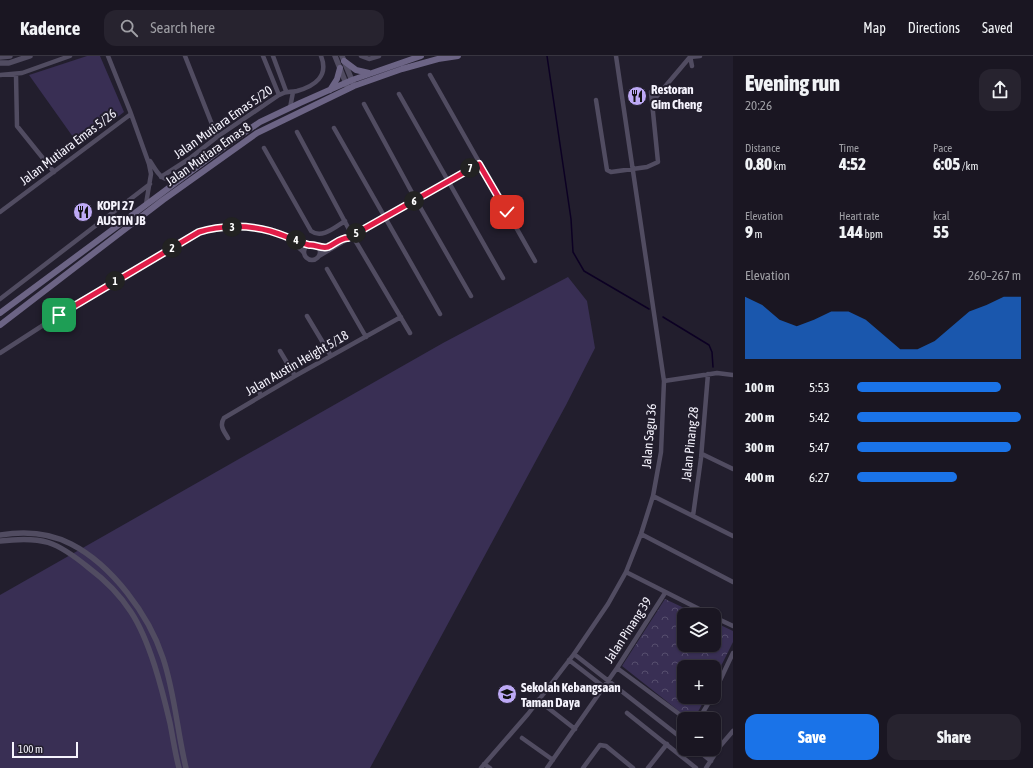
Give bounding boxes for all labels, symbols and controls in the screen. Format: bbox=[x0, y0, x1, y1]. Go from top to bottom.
search box bbox=[104, 10, 384, 46]
text: Kadence bbox=[20, 17, 80, 39]
icon: search bbox=[118, 17, 140, 39]
text: Search here bbox=[150, 19, 215, 36]
text: Map bbox=[863, 20, 886, 36]
text: Directions bbox=[908, 20, 960, 36]
text: Saved bbox=[982, 20, 1013, 36]
button: share bbox=[979, 69, 1021, 111]
text: Evening run bbox=[745, 70, 840, 96]
street label: Jalan Mutiara Emas 5/20 bbox=[171, 82, 275, 162]
place label: Restoran Gim Cheng bbox=[651, 82, 702, 112]
restaurant icon: Restoran Gim Cheng bbox=[626, 85, 648, 107]
text: 20:26 bbox=[745, 98, 772, 113]
street label: Jalan Mutiara Emas 5/26 bbox=[17, 106, 119, 188]
street label: Jalan Mutiara Emas 8 bbox=[163, 119, 253, 189]
text: Distance bbox=[745, 142, 780, 154]
text: Time bbox=[839, 142, 859, 154]
text: Pace bbox=[933, 142, 952, 154]
text: 0.80 bbox=[745, 154, 772, 174]
text: 4:52 bbox=[839, 154, 866, 174]
text: 6:05 bbox=[933, 154, 960, 174]
pin: 7 bbox=[460, 158, 480, 178]
text: km bbox=[772, 160, 786, 172]
text: /km bbox=[960, 160, 978, 172]
text: 7 bbox=[467, 162, 473, 174]
pin: 6 bbox=[404, 191, 424, 211]
text: 6 bbox=[411, 195, 417, 207]
pin bbox=[490, 195, 524, 229]
place label: KOPI 27 AUSTIN JB bbox=[96, 198, 146, 228]
restaurant icon: KOPI 27 AUSTIN JB bbox=[72, 201, 94, 223]
icon: check bbox=[496, 201, 518, 223]
text: Elevation bbox=[745, 210, 783, 222]
text: Heart rate bbox=[839, 210, 880, 222]
text: kcal bbox=[933, 210, 950, 222]
pin: 3 bbox=[222, 217, 242, 237]
text: 3 bbox=[229, 221, 235, 233]
text: 9 bbox=[745, 222, 753, 242]
text: 144 bbox=[839, 222, 863, 242]
text: 55 bbox=[933, 222, 949, 242]
pin: 5 bbox=[346, 223, 366, 243]
text: 5 bbox=[353, 227, 359, 239]
text: m bbox=[753, 228, 762, 240]
text: bpm bbox=[863, 228, 883, 240]
pin: 4 bbox=[286, 230, 306, 250]
text: 4 bbox=[293, 234, 299, 246]
pin: 2 bbox=[162, 238, 182, 258]
text: 2 bbox=[169, 242, 175, 254]
text: Elevation bbox=[745, 268, 790, 283]
text: 260–267 m bbox=[968, 268, 1021, 283]
pin: 1 bbox=[105, 271, 125, 291]
text: 1 bbox=[112, 275, 118, 287]
pin bbox=[42, 298, 76, 332]
icon: arrive bbox=[48, 304, 70, 326]
street label: Jalan Austin Height 5/18 bbox=[243, 327, 351, 399]
text: 100 m bbox=[745, 380, 774, 395]
text: 5:53 bbox=[809, 380, 830, 395]
street label: Jalan Sagu 36 bbox=[639, 403, 659, 469]
street label: Jalan Pinang 28 bbox=[679, 406, 701, 482]
text: 200 m bbox=[745, 410, 774, 425]
text: 5:42 bbox=[809, 410, 830, 425]
text: 300 m bbox=[745, 440, 774, 455]
text: 5:47 bbox=[809, 440, 830, 455]
text: 400 m bbox=[745, 470, 774, 485]
text: 6:27 bbox=[809, 470, 830, 485]
street label: Jalan Pinang 39 bbox=[601, 594, 655, 666]
map controls bbox=[677, 608, 721, 756]
button: layers bbox=[677, 608, 721, 652]
button: + bbox=[677, 660, 721, 704]
place label: Sekolah Kebangsaan Taman Daya bbox=[521, 680, 621, 710]
school or university icon: Sekolah Kebangsaan Taman Daya bbox=[496, 683, 518, 705]
button: − bbox=[677, 712, 721, 756]
button: Save bbox=[745, 714, 879, 760]
button: Share bbox=[887, 714, 1021, 760]
scale bar bbox=[12, 740, 78, 759]
text: 100 m bbox=[18, 743, 43, 755]

